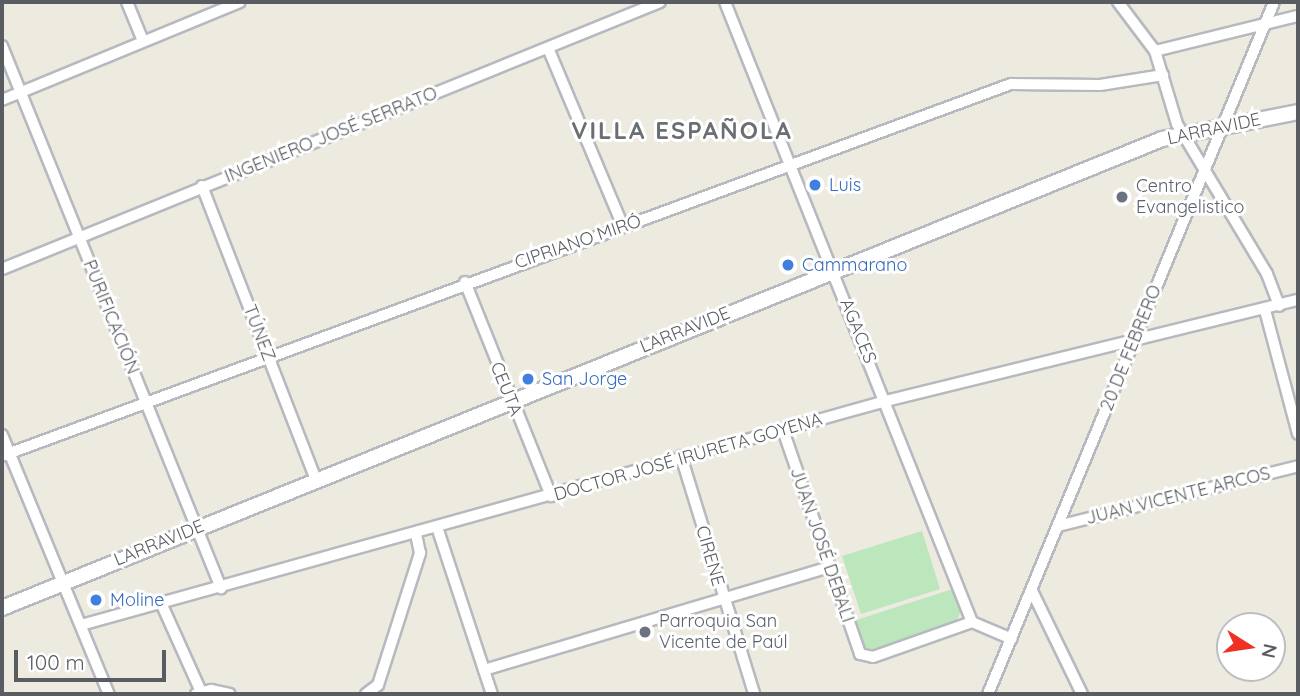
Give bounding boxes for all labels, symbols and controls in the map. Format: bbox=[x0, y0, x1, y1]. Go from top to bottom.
street label: INGENIERO JOSÉ SERRATO bbox=[221, 82, 441, 188]
street label: LARRAVIDE bbox=[1165, 109, 1263, 149]
district label: VILLA ESPAÑOLA bbox=[573, 117, 791, 145]
place label: Luis bbox=[829, 174, 861, 196]
place label: Centro Evangelistico bbox=[1136, 176, 1244, 218]
marker: Luis bbox=[807, 177, 823, 193]
marker: Centro Evangelistico bbox=[1114, 189, 1130, 205]
street label: CIPRIANO MIRÓ bbox=[512, 210, 644, 274]
place label: Cammarano bbox=[802, 254, 907, 276]
street label: PURIFICACIÓN bbox=[78, 257, 144, 377]
marker: Cammarano bbox=[780, 257, 796, 273]
street label: 20 DE FEBRERO bbox=[1096, 282, 1166, 414]
street label: AGACES bbox=[835, 296, 881, 366]
street label: TÚNEZ bbox=[238, 302, 280, 364]
street label: LARRAVIDE bbox=[637, 302, 733, 358]
street label: CEUTA bbox=[485, 359, 527, 419]
place label: San Jorge bbox=[542, 368, 627, 390]
marker: San Jorge bbox=[520, 371, 536, 387]
street label: DOCTOR JOSÉ IRURETA GOYENA bbox=[551, 408, 825, 506]
street label: JUAN VICENTE ARCOS bbox=[1084, 463, 1272, 529]
street label: JUAN JOSÉ DEBALI bbox=[785, 465, 859, 625]
street label: LARRAVIDE bbox=[111, 515, 207, 571]
street label: CIRENE bbox=[691, 523, 729, 589]
place label: Moline bbox=[110, 589, 164, 611]
marker: Moline bbox=[88, 592, 104, 608]
place label: Parroquia San Vicente de Paúl bbox=[659, 611, 788, 654]
north arrow bbox=[1216, 612, 1286, 682]
marker: Parroquia San Vicente de Paúl bbox=[637, 624, 653, 640]
scale bar bbox=[18, 636, 170, 680]
text: N bbox=[1256, 642, 1283, 660]
text: 100 m bbox=[27, 649, 85, 675]

